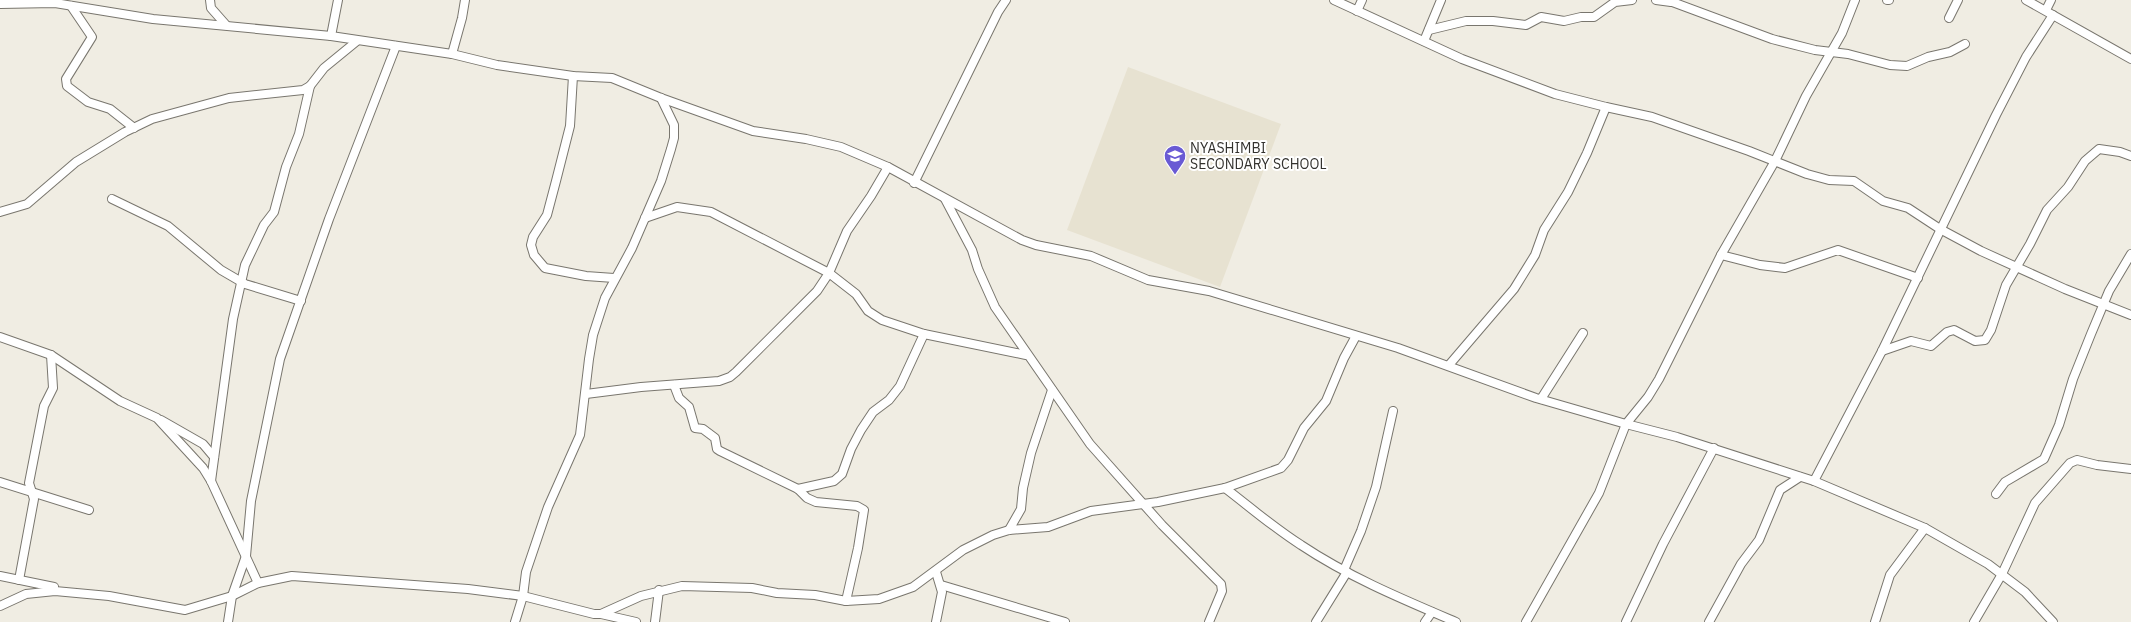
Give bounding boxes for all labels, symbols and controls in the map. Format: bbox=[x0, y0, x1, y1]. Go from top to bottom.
place label: NYASHIMBI SECONDARY SCHOOL bbox=[1190, 139, 1326, 173]
school or university icon: NYASHIMBI SECONDARY SCHOOL bbox=[1162, 143, 1188, 176]

